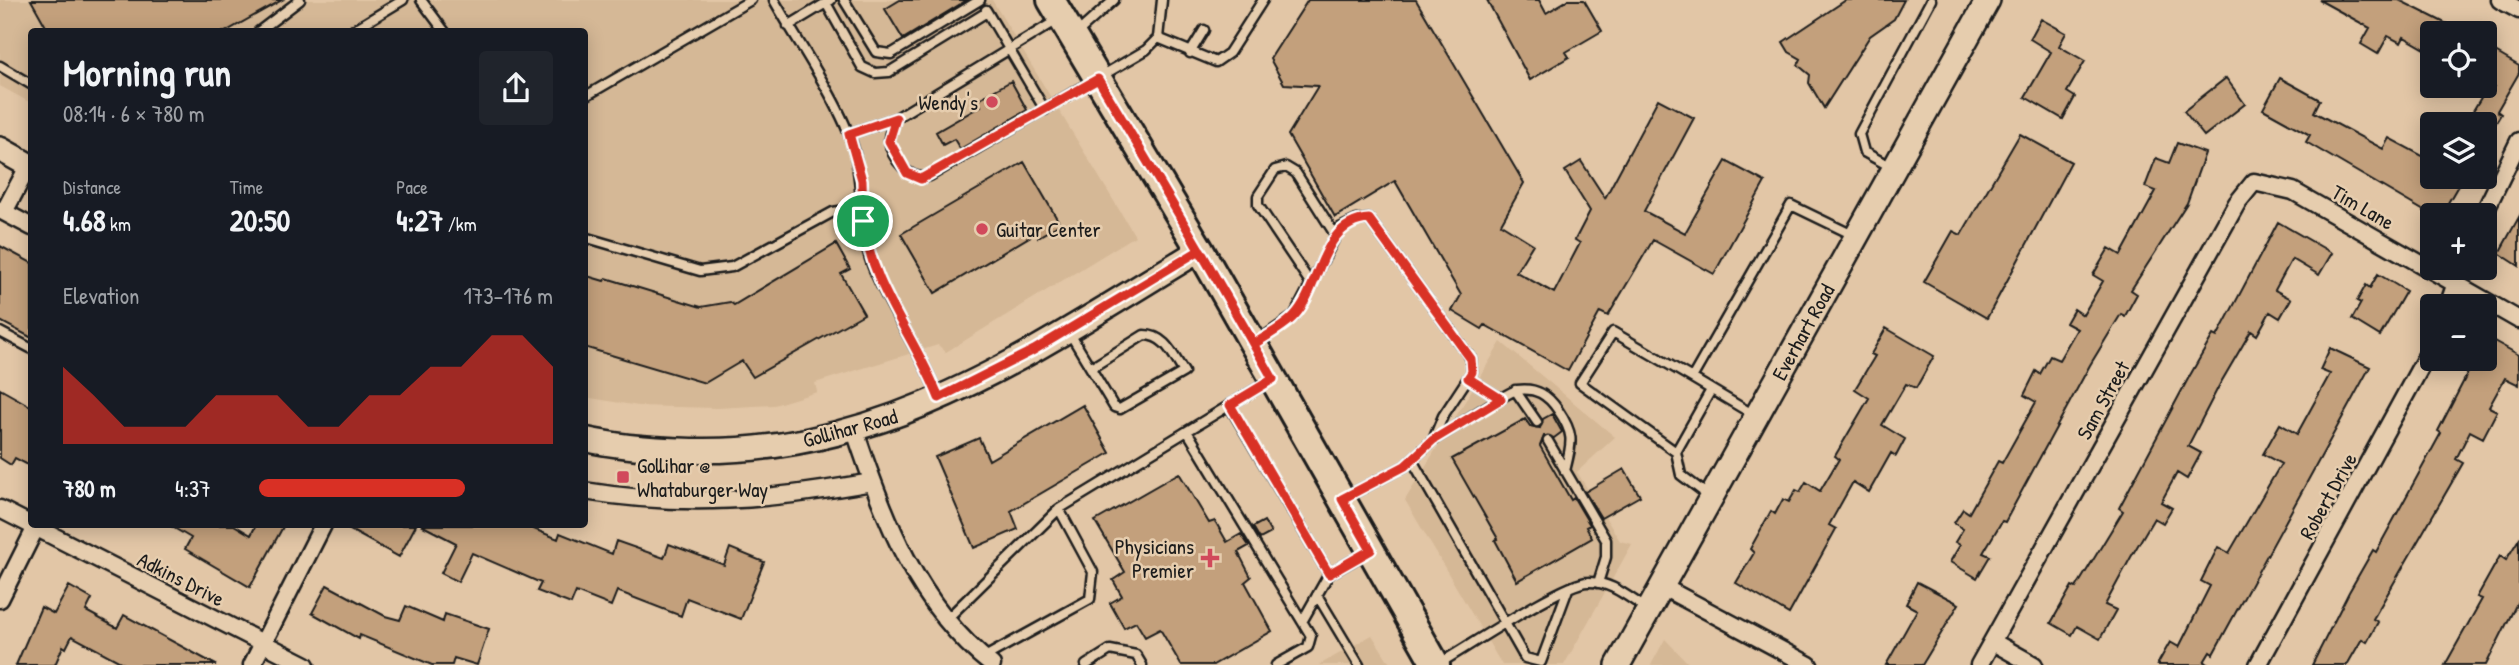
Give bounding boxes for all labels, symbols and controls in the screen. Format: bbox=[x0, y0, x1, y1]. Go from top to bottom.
map controls bbox=[2420, 21, 2497, 371]
button: locate bbox=[2420, 21, 2497, 98]
text: Morning run bbox=[63, 46, 231, 98]
button: share bbox=[479, 51, 553, 125]
place label: Wendy's bbox=[919, 88, 978, 117]
marker: Wendy's bbox=[984, 94, 1000, 110]
text: 08:14 · 6 × 780 m bbox=[63, 98, 204, 129]
button: layers bbox=[2420, 112, 2497, 189]
text: Distance bbox=[63, 174, 121, 200]
text: Time bbox=[230, 174, 263, 200]
text: Pace bbox=[396, 174, 428, 200]
street label: Tim Lane bbox=[2327, 178, 2399, 236]
pin bbox=[833, 191, 893, 251]
text: 4.68 bbox=[63, 200, 106, 240]
text: 20:50 bbox=[230, 200, 290, 240]
text: 4:27 bbox=[396, 200, 443, 240]
icon: arrive bbox=[844, 202, 882, 240]
button: + bbox=[2420, 203, 2497, 280]
text: km bbox=[106, 211, 131, 237]
text: /km bbox=[443, 211, 477, 237]
place label: Guitar Center bbox=[996, 215, 1101, 244]
marker: Guitar Center bbox=[974, 221, 990, 237]
street label: Everhart Road bbox=[1765, 279, 1841, 385]
text: Elevation bbox=[63, 280, 139, 311]
text: 173–176 m bbox=[463, 280, 553, 311]
button: − bbox=[2420, 294, 2497, 371]
street label: Sam Street bbox=[2070, 355, 2137, 445]
street label: Gollihar Road bbox=[800, 401, 900, 455]
street label: Robert Drive bbox=[2292, 448, 2364, 544]
place label: Gollihar @ Whataburger Way bbox=[637, 451, 768, 504]
marker: Gollihar @ Whataburger Way bbox=[615, 469, 631, 485]
text: 780 m bbox=[63, 473, 116, 504]
text: 4:37 bbox=[175, 473, 211, 504]
place label: Physicians Premier bbox=[1115, 532, 1194, 585]
street label: Adkins Drive bbox=[133, 545, 229, 613]
marker: Physicians Premier bbox=[1200, 548, 1220, 568]

